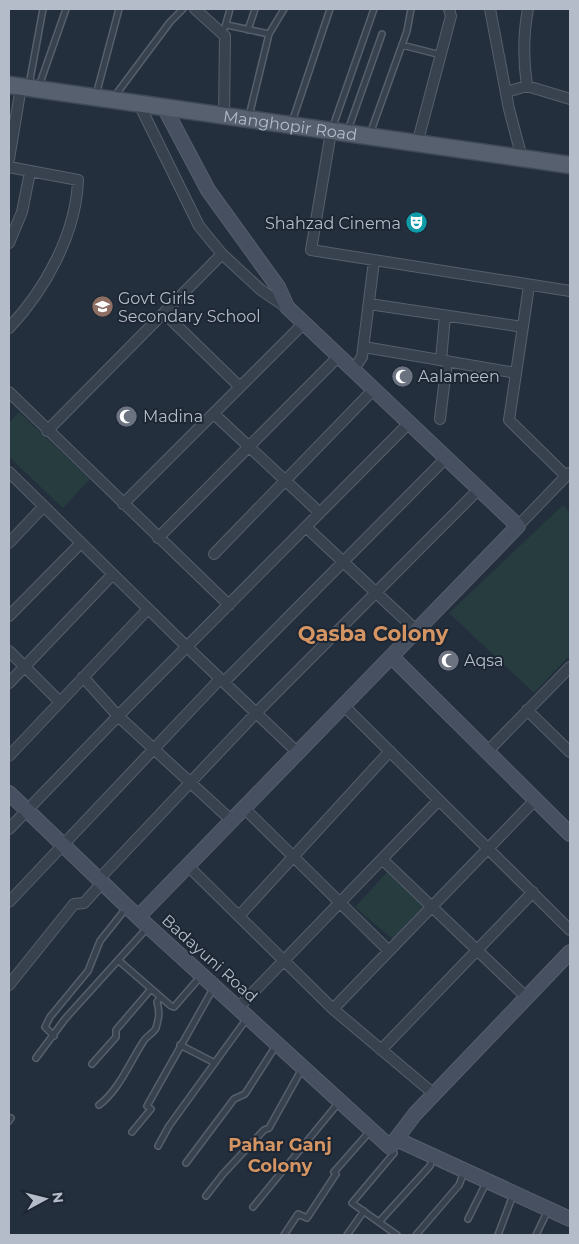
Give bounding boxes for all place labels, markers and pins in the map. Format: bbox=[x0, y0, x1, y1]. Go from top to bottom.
theatre icon: Shahzad Cinema bbox=[405, 211, 429, 235]
place label: Shahzad Cinema bbox=[265, 214, 401, 233]
place label: Govt Girls Secondary School bbox=[118, 289, 261, 326]
school or university icon: Govt Girls Secondary School bbox=[90, 295, 114, 319]
mosque icon: Aalameen bbox=[390, 364, 414, 388]
place label: Aalameen bbox=[418, 367, 500, 386]
mosque icon: Madina bbox=[115, 404, 139, 428]
place label: Madina bbox=[143, 407, 203, 426]
mosque icon: Aqsa bbox=[436, 648, 460, 672]
place label: Aqsa bbox=[464, 651, 504, 670]

